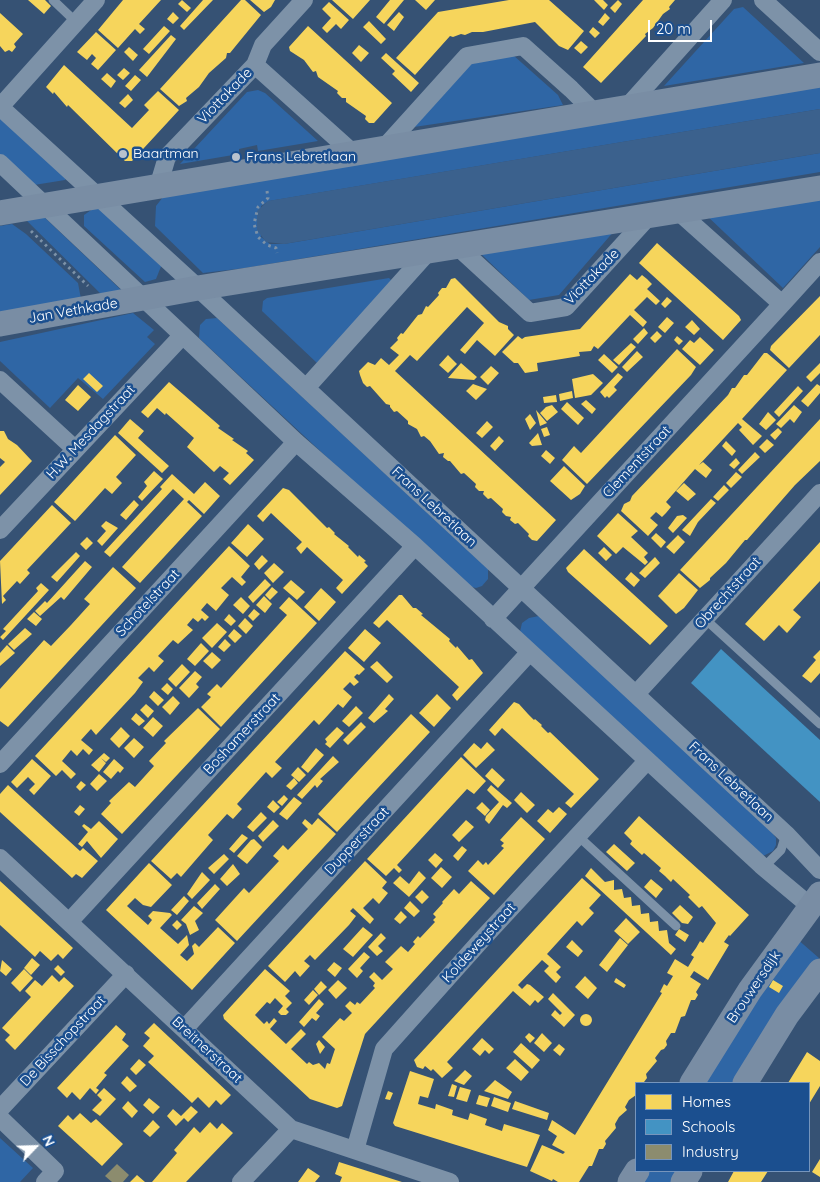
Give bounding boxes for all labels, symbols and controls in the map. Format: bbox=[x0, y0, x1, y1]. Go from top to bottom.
scale bar bbox=[650, 10, 714, 42]
text: 20 m bbox=[656, 19, 691, 38]
street label: Viottakade bbox=[194, 65, 256, 127]
place label: Baartman bbox=[133, 146, 199, 162]
marker: Baartman bbox=[117, 148, 129, 160]
place label: Frans Lebretlaan bbox=[246, 149, 356, 165]
marker: Frans Lebretlaan bbox=[230, 151, 242, 163]
street label: Viottakade bbox=[561, 246, 623, 308]
street label: Jan Vethkade bbox=[27, 295, 119, 327]
street label: H.W. Mesdagstraat bbox=[43, 381, 139, 483]
street label: Clementstraat bbox=[599, 423, 675, 501]
street label: Frans Lebretlaan bbox=[388, 463, 480, 551]
street label: Obrechtstraat bbox=[691, 554, 765, 632]
street label: Schotelstraat bbox=[113, 566, 183, 640]
street label: Boshamerstraat bbox=[200, 690, 284, 778]
street label: Frans Lebretlaan bbox=[685, 738, 777, 826]
street label: Dupperstraat bbox=[321, 804, 393, 878]
street label: Koldeweystraat bbox=[439, 900, 519, 986]
street label: Brouwersdijk bbox=[724, 948, 784, 1026]
street label: De Bisschopstraat bbox=[17, 992, 109, 1090]
street label: Breitnerstraat bbox=[168, 1013, 246, 1087]
legend bbox=[635, 1082, 810, 1172]
text: Homes bbox=[682, 1092, 731, 1111]
text: Schools bbox=[682, 1117, 735, 1136]
north arrow bbox=[10, 1122, 60, 1172]
text: N bbox=[38, 1133, 59, 1149]
text: Industry bbox=[682, 1142, 739, 1161]

